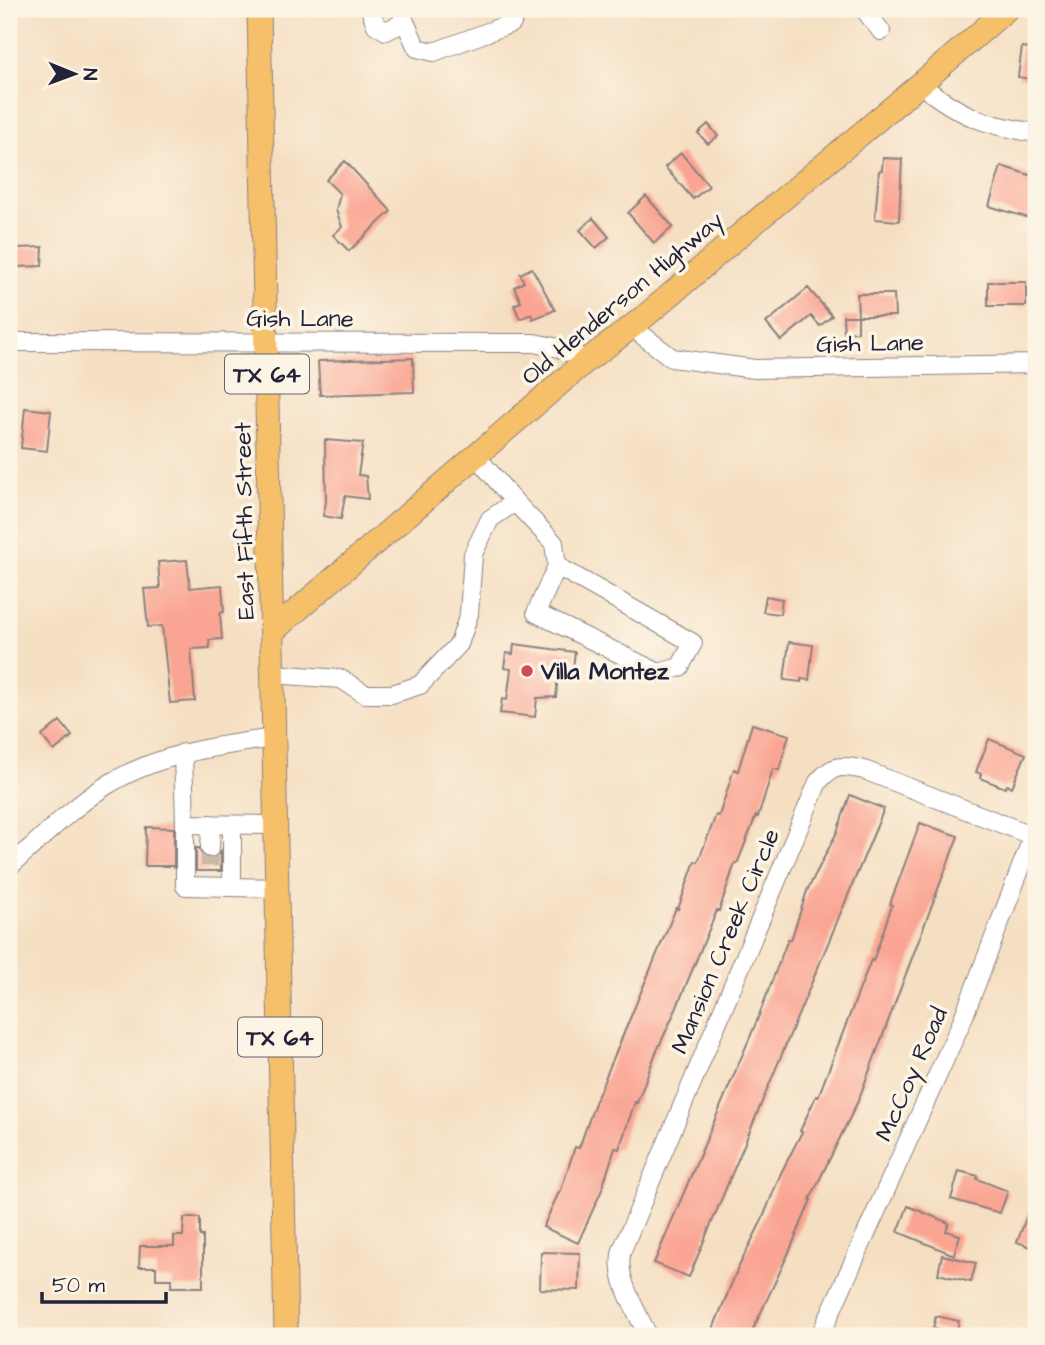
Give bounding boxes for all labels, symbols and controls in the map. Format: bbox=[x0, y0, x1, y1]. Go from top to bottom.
north arrow bbox=[38, 38, 108, 108]
text: N bbox=[76, 68, 103, 81]
street label: Old Henderson Highway bbox=[514, 204, 732, 394]
street label: Gish Lane bbox=[246, 302, 354, 336]
street label: Gish Lane bbox=[816, 326, 924, 362]
road number: TX 64 bbox=[225, 354, 309, 394]
street label: East Fifth Street bbox=[226, 422, 264, 620]
place label: Villa Montez bbox=[540, 655, 670, 689]
marker: Villa Montez bbox=[519, 663, 535, 679]
street label: Mansion Creek Circle bbox=[663, 824, 789, 1059]
street label: McCoy Road bbox=[867, 1002, 958, 1147]
road number: TX 64 bbox=[238, 1018, 322, 1056]
scale bar bbox=[42, 1261, 166, 1305]
text: 50 m bbox=[52, 1271, 106, 1300]

